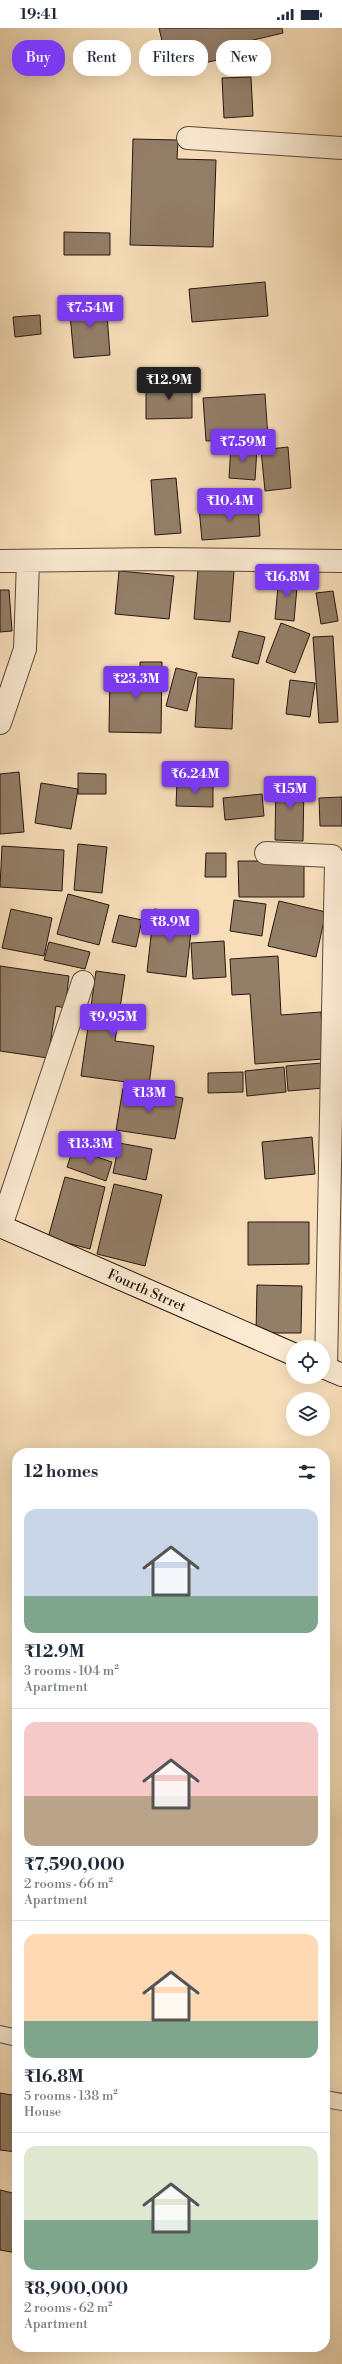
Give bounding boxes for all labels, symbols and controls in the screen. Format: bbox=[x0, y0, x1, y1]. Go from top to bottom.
text: 19:41 bbox=[20, 5, 58, 24]
chip: Buy bbox=[12, 40, 65, 76]
chip: Rent bbox=[73, 40, 131, 76]
chip: Filters bbox=[139, 40, 208, 76]
chip: New bbox=[216, 40, 271, 76]
pin: ₹7.54M bbox=[57, 295, 123, 329]
text: ₹7.54M bbox=[66, 300, 114, 316]
pin: ₹12.9M bbox=[136, 367, 202, 401]
text: ₹12.9M bbox=[146, 372, 192, 388]
pin: ₹7.59M bbox=[210, 429, 276, 463]
text: ₹7.59M bbox=[220, 434, 266, 450]
pin: ₹10.4M bbox=[197, 488, 263, 522]
text: ₹10.4M bbox=[206, 493, 254, 509]
pin: ₹16.8M bbox=[254, 564, 320, 598]
text: ₹16.8M bbox=[264, 569, 310, 585]
pin: ₹23.3M bbox=[103, 666, 169, 700]
text: ₹23.3M bbox=[112, 671, 160, 687]
pin: ₹6.24M bbox=[162, 761, 228, 795]
text: ₹6.24M bbox=[171, 766, 219, 782]
pin: ₹15M bbox=[266, 776, 314, 810]
text: ₹15M bbox=[273, 781, 307, 797]
pin: ₹8.9M bbox=[142, 909, 198, 943]
text: ₹8.9M bbox=[150, 914, 190, 930]
pin: ₹9.95M bbox=[80, 1004, 146, 1038]
text: ₹9.95M bbox=[89, 1009, 137, 1025]
pin: ₹13M bbox=[125, 1080, 173, 1114]
text: ₹13M bbox=[132, 1085, 166, 1101]
pin: ₹13.3M bbox=[57, 1131, 123, 1165]
text: ₹13.3M bbox=[67, 1136, 113, 1152]
street label: Fourth Strret bbox=[104, 1266, 189, 1316]
map controls bbox=[286, 1340, 330, 1436]
button: locate bbox=[286, 1340, 330, 1384]
button: layers bbox=[286, 1392, 330, 1436]
text: 12 homes bbox=[24, 1461, 98, 1483]
icon: filters bbox=[296, 1461, 318, 1483]
icon: home bbox=[135, 1535, 207, 1607]
text: ₹12.9M bbox=[24, 1641, 85, 1663]
text: 3 rooms · 104 m² bbox=[24, 1663, 119, 1679]
text: Apartment bbox=[24, 1679, 88, 1695]
icon: home bbox=[135, 1748, 207, 1820]
text: ₹7,590,000 bbox=[24, 1854, 125, 1876]
text: 2 rooms · 66 m² bbox=[24, 1876, 113, 1892]
text: Apartment bbox=[24, 1892, 88, 1908]
icon: home bbox=[135, 1960, 207, 2032]
text: ₹16.8M bbox=[24, 2066, 84, 2088]
text: 5 rooms · 138 m² bbox=[24, 2088, 118, 2104]
text: House bbox=[24, 2104, 61, 2120]
icon: home bbox=[135, 2172, 207, 2244]
text: ₹8,900,000 bbox=[24, 2278, 128, 2300]
text: 2 rooms · 62 m² bbox=[24, 2300, 113, 2316]
text: Apartment bbox=[24, 2316, 88, 2332]

